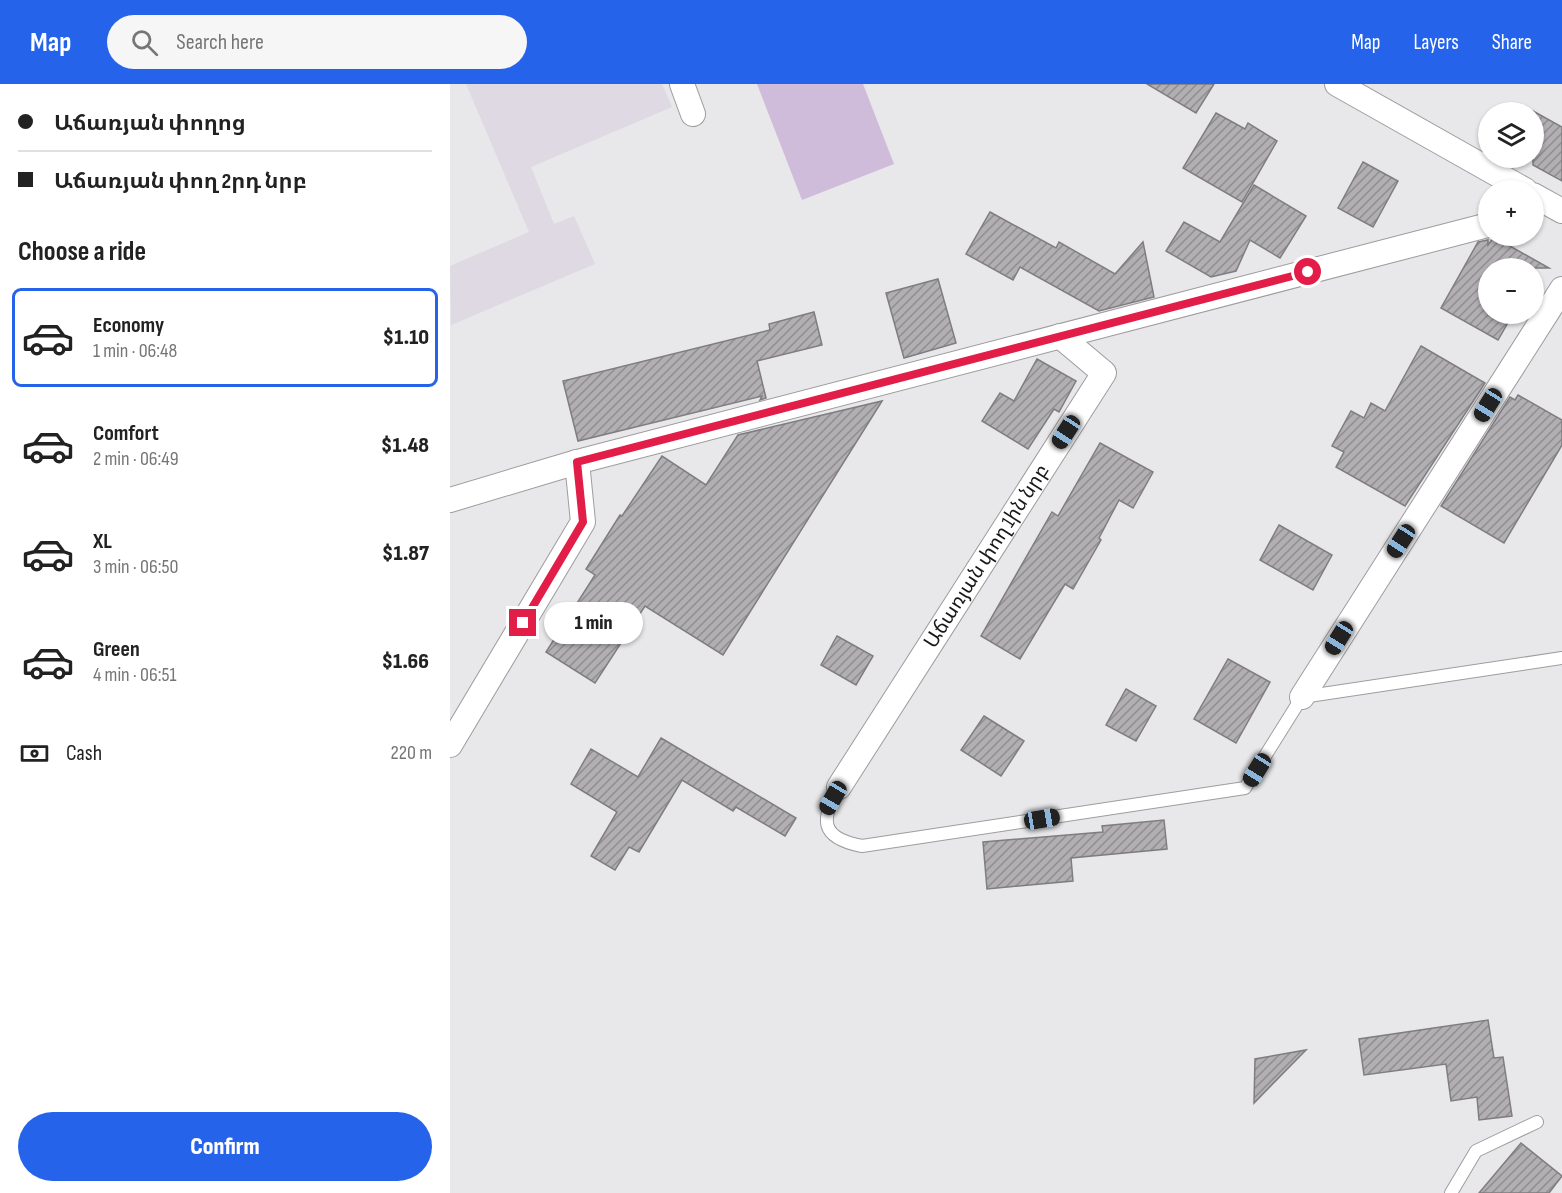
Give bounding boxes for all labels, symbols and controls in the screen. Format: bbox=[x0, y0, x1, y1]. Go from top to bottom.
search box bbox=[107, 15, 527, 69]
text: Map bbox=[30, 26, 71, 59]
icon: search bbox=[128, 26, 161, 59]
text: Search here bbox=[176, 29, 264, 56]
text: Map bbox=[1351, 30, 1380, 55]
text: Layers bbox=[1413, 30, 1459, 55]
text: Share bbox=[1492, 30, 1532, 55]
map controls bbox=[1478, 102, 1544, 324]
button: layers bbox=[1478, 102, 1544, 168]
text: Աճառյան փողոց bbox=[54, 110, 246, 137]
text: Աճառյան փող 2րդ նրբ bbox=[54, 168, 307, 195]
button: + bbox=[1478, 180, 1544, 246]
text: Choose a ride bbox=[18, 236, 146, 268]
route start bbox=[1294, 258, 1321, 285]
button: − bbox=[1478, 258, 1544, 324]
icon: car bbox=[21, 311, 75, 365]
text: Economy bbox=[93, 312, 164, 339]
text: $1.10 bbox=[383, 324, 429, 351]
text: 1 min · 06:48 bbox=[93, 339, 177, 363]
car bbox=[1471, 385, 1505, 425]
car bbox=[1049, 412, 1083, 452]
icon: car bbox=[21, 419, 75, 473]
text: Comfort bbox=[93, 420, 159, 447]
text: $1.48 bbox=[381, 432, 429, 459]
text: 2 min · 06:49 bbox=[93, 447, 179, 471]
street label: Աճառյան փող 1ին նրբ bbox=[919, 460, 1054, 653]
car bbox=[1384, 521, 1418, 561]
icon: car bbox=[21, 527, 75, 581]
text: XL bbox=[93, 528, 112, 555]
text: $1.87 bbox=[382, 540, 429, 567]
text: 3 min · 06:50 bbox=[93, 555, 178, 579]
callout: 1 min bbox=[544, 602, 643, 644]
route end bbox=[509, 609, 536, 636]
text: 1 min bbox=[574, 611, 613, 635]
car bbox=[1322, 618, 1356, 658]
icon: car bbox=[21, 635, 75, 689]
text: Green bbox=[93, 636, 140, 663]
text: $1.66 bbox=[382, 648, 429, 675]
text: 4 min · 06:51 bbox=[93, 663, 176, 687]
icon: cash bbox=[18, 737, 51, 770]
text: Cash bbox=[66, 740, 102, 767]
text: 220 m bbox=[391, 741, 432, 765]
car bbox=[1240, 750, 1274, 790]
car bbox=[816, 778, 850, 818]
car bbox=[1023, 807, 1061, 831]
button: Confirm bbox=[18, 1112, 432, 1181]

